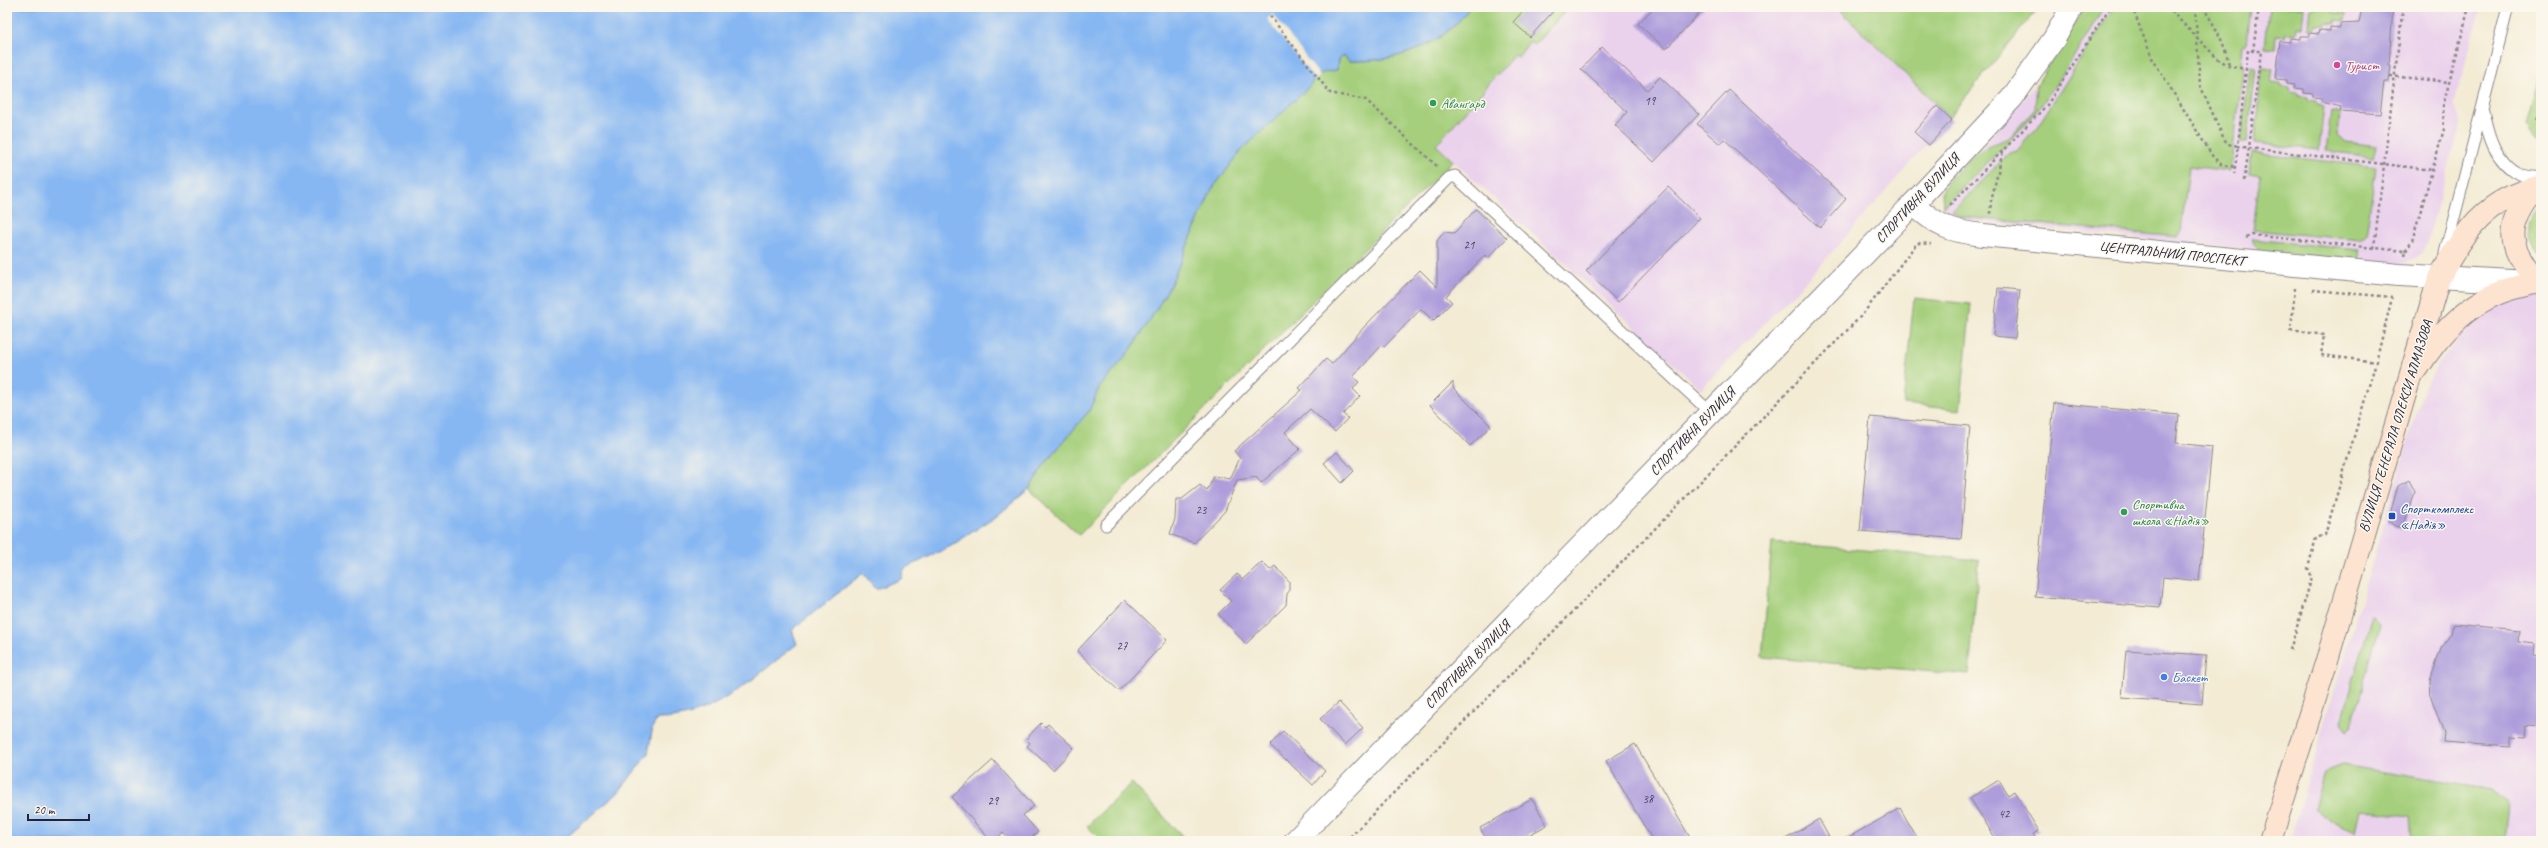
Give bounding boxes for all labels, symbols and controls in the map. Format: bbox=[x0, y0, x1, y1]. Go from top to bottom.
place label: Турист bbox=[2345, 57, 2380, 74]
marker: Турист bbox=[2332, 60, 2342, 70]
house number: 19 bbox=[1645, 93, 1657, 109]
place label: Аванґард bbox=[1441, 95, 1486, 112]
marker: Аванґард bbox=[1428, 98, 1438, 108]
street label: СПОРТИВНА ВУЛИЦЯ bbox=[1872, 148, 1965, 247]
house number: 21 bbox=[1464, 237, 1475, 253]
street label: ЦЕНТРАЛЬНИЙ ПРОСПЕКТ bbox=[2098, 237, 2249, 270]
street label: ВУЛИЦЯ ГЕНЕРАЛА ОЛЕКСИ АЛМАЗОВА bbox=[2355, 317, 2436, 534]
street label: СПОРТИВНА ВУЛИЦЯ bbox=[1646, 382, 1741, 479]
place label: Спортивна школа «Надія» bbox=[2132, 496, 2209, 529]
place label: Спорткомплекс «Надія» bbox=[2400, 500, 2474, 533]
house number: 23 bbox=[1196, 502, 1208, 518]
marker: Спортивна школа «Надія» bbox=[2119, 507, 2129, 517]
marker: Спорткомплекс «Надія» bbox=[2387, 511, 2397, 521]
street label: СПОРТИВНА ВУЛИЦЯ bbox=[1421, 615, 1516, 712]
house number: 27 bbox=[1117, 638, 1128, 654]
place label: Баскет bbox=[2172, 669, 2209, 686]
marker: Баскет bbox=[2159, 672, 2169, 682]
house number: 38 bbox=[1643, 791, 1655, 807]
house number: 29 bbox=[988, 793, 1000, 809]
scale bar bbox=[28, 796, 89, 822]
text: 20 m bbox=[34, 802, 56, 818]
house number: 42 bbox=[1999, 806, 2011, 822]

